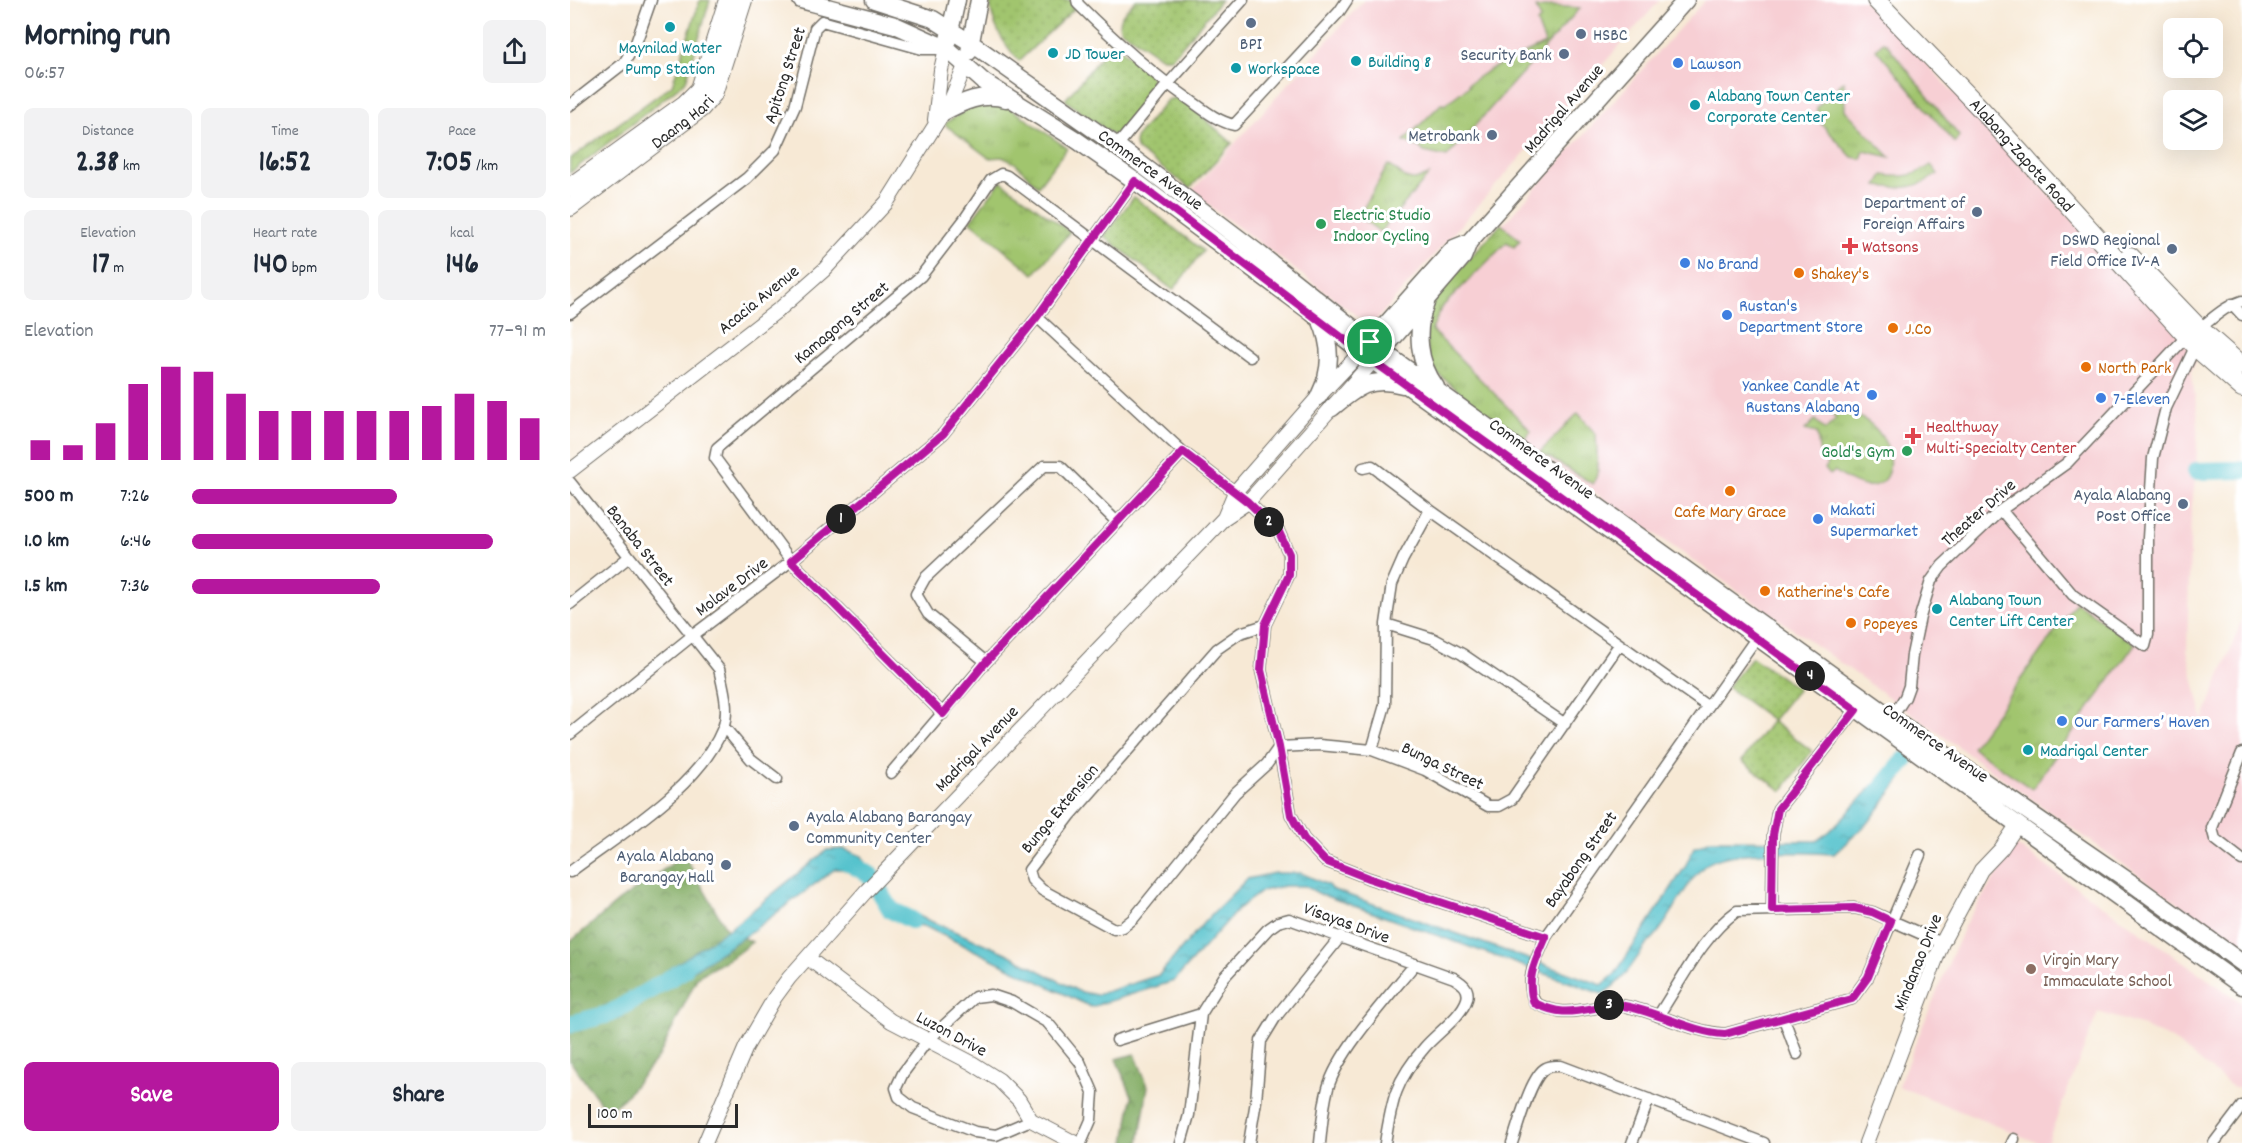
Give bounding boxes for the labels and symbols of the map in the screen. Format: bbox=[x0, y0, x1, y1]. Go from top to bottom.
marker: BPI bbox=[1244, 16, 1258, 30]
marker: Maynilad Water Pump Station bbox=[663, 20, 677, 34]
street label: Apitong Street bbox=[759, 24, 814, 127]
place label: HSBC bbox=[1593, 24, 1628, 49]
marker: HSBC bbox=[1574, 27, 1588, 41]
place label: BPI bbox=[1240, 33, 1263, 58]
place label: Maynilad Water Pump Station bbox=[618, 37, 722, 83]
place label: JD Tower bbox=[1065, 43, 1125, 68]
place label: Security Bank bbox=[1460, 44, 1552, 69]
marker: JD Tower bbox=[1046, 46, 1060, 60]
marker: Security Bank bbox=[1557, 47, 1571, 61]
place label: Building 8 bbox=[1368, 51, 1431, 76]
place label: Lawson bbox=[1690, 53, 1741, 78]
marker: Building 8 bbox=[1349, 54, 1363, 68]
marker: Lawson bbox=[1671, 56, 1685, 70]
place label: Workspace bbox=[1248, 58, 1320, 83]
street label: Madrigal Avenue bbox=[1519, 59, 1611, 160]
marker: Workspace bbox=[1229, 61, 1243, 75]
place label: Alabang Town Center Corporate Center bbox=[1707, 85, 1850, 131]
street label: Daang Hari bbox=[647, 91, 721, 156]
street label: Alabang-Zapote Road bbox=[1962, 94, 2079, 219]
marker: Alabang Town Center Corporate Center bbox=[1688, 98, 1702, 112]
street label: Commerce Avenue bbox=[1092, 124, 1207, 218]
place label: Metrobank bbox=[1408, 125, 1480, 150]
marker: Metrobank bbox=[1485, 128, 1499, 142]
place label: Department of Foreign Affairs bbox=[1863, 192, 1966, 238]
place label: Electric Studio Indoor Cycling bbox=[1333, 204, 1431, 250]
marker: Department of Foreign Affairs bbox=[1970, 205, 1984, 219]
marker: Electric Studio Indoor Cycling bbox=[1314, 217, 1328, 231]
place label: DSWD Regional Field Office IV-A bbox=[2050, 229, 2161, 275]
place label: Watsons bbox=[1862, 236, 1919, 261]
marker: Watsons bbox=[1843, 239, 1857, 253]
marker: DSWD Regional Field Office IV-A bbox=[2165, 242, 2179, 256]
place label: No Brand bbox=[1697, 253, 1758, 278]
marker: No Brand bbox=[1678, 256, 1692, 270]
street label: Acacia Avenue bbox=[714, 260, 806, 341]
place label: Shakey's bbox=[1811, 263, 1869, 288]
marker: Shakey's bbox=[1792, 266, 1806, 280]
street label: Kamagong Street bbox=[790, 276, 896, 371]
place label: Rustan's Department Store bbox=[1739, 295, 1863, 341]
marker: Rustan's Department Store bbox=[1720, 308, 1734, 322]
pin bbox=[1344, 316, 1395, 367]
place label: J.Co bbox=[1905, 318, 1931, 343]
marker: J.Co bbox=[1886, 321, 1900, 335]
place label: North Park bbox=[2098, 357, 2171, 382]
marker: North Park bbox=[2079, 360, 2093, 374]
place label: Yankee Candle At Rustans Alabang bbox=[1742, 375, 1860, 421]
marker: Yankee Candle At Rustans Alabang bbox=[1865, 388, 1879, 402]
place label: 7-Eleven bbox=[2113, 388, 2170, 413]
marker: 7-Eleven bbox=[2094, 391, 2108, 405]
street label: Commerce Avenue bbox=[1483, 413, 1598, 507]
place label: Healthway Multi-Specialty Center bbox=[1926, 416, 2077, 462]
marker: Healthway Multi-Specialty Center bbox=[1904, 427, 1922, 445]
place label: Gold's Gym bbox=[1821, 441, 1895, 466]
marker: Gold's Gym bbox=[1900, 444, 1914, 458]
street label: Theater Drive bbox=[1937, 474, 2023, 553]
marker: Cafe Mary Grace bbox=[1723, 484, 1737, 498]
place label: Ayala Alabang Post Office bbox=[2074, 484, 2171, 530]
marker: Ayala Alabang Post Office bbox=[2176, 497, 2190, 511]
place label: Makati Supermarket bbox=[1830, 499, 1918, 545]
street label: Banaba Street bbox=[599, 500, 679, 593]
place label: Cafe Mary Grace bbox=[1674, 501, 1786, 526]
pin: 1 bbox=[826, 504, 856, 534]
pin: 2 bbox=[1254, 507, 1284, 537]
marker: Makati Supermarket bbox=[1811, 512, 1825, 526]
street label: Molave Drive bbox=[691, 552, 774, 624]
place label: Katherine's Cafe bbox=[1777, 581, 1890, 606]
marker: Katherine's Cafe bbox=[1758, 584, 1772, 598]
place label: Alabang Town Center Lift Center bbox=[1949, 589, 2074, 635]
marker: Alabang Town Center Lift Center bbox=[1930, 602, 1944, 616]
place label: Popeyes bbox=[1863, 613, 1918, 638]
marker: Popeyes bbox=[1844, 616, 1858, 630]
pin: 4 bbox=[1795, 661, 1825, 691]
street label: Commerce Avenue bbox=[1876, 698, 1993, 790]
street label: Madrigal Avenue bbox=[930, 701, 1026, 798]
place label: Our Farmers’ Haven bbox=[2074, 711, 2210, 736]
marker: Our Farmers’ Haven bbox=[2055, 714, 2069, 728]
street label: Bunga Street bbox=[1397, 737, 1488, 798]
place label: Madrigal Center bbox=[2040, 740, 2149, 765]
marker: Madrigal Center bbox=[2021, 743, 2035, 757]
street label: Bunga Extension bbox=[1016, 759, 1106, 860]
place label: Ayala Alabang Barangay Community Center bbox=[806, 806, 972, 852]
street label: Bayabong Street bbox=[1540, 807, 1625, 914]
marker: Ayala Alabang Barangay Community Center bbox=[787, 819, 801, 833]
place label: Ayala Alabang Barangay Hall bbox=[617, 845, 715, 891]
marker: Ayala Alabang Barangay Hall bbox=[719, 858, 733, 872]
street label: Visayas Drive bbox=[1300, 897, 1393, 952]
street label: Mindanao Drive bbox=[1889, 911, 1950, 1015]
place label: Virgin Mary Immaculate School bbox=[2043, 949, 2173, 995]
marker: Virgin Mary Immaculate School bbox=[2024, 962, 2038, 976]
pin: 3 bbox=[1594, 990, 1624, 1020]
street label: Luzon Drive bbox=[911, 1006, 991, 1064]
scale bar bbox=[588, 1101, 738, 1128]

